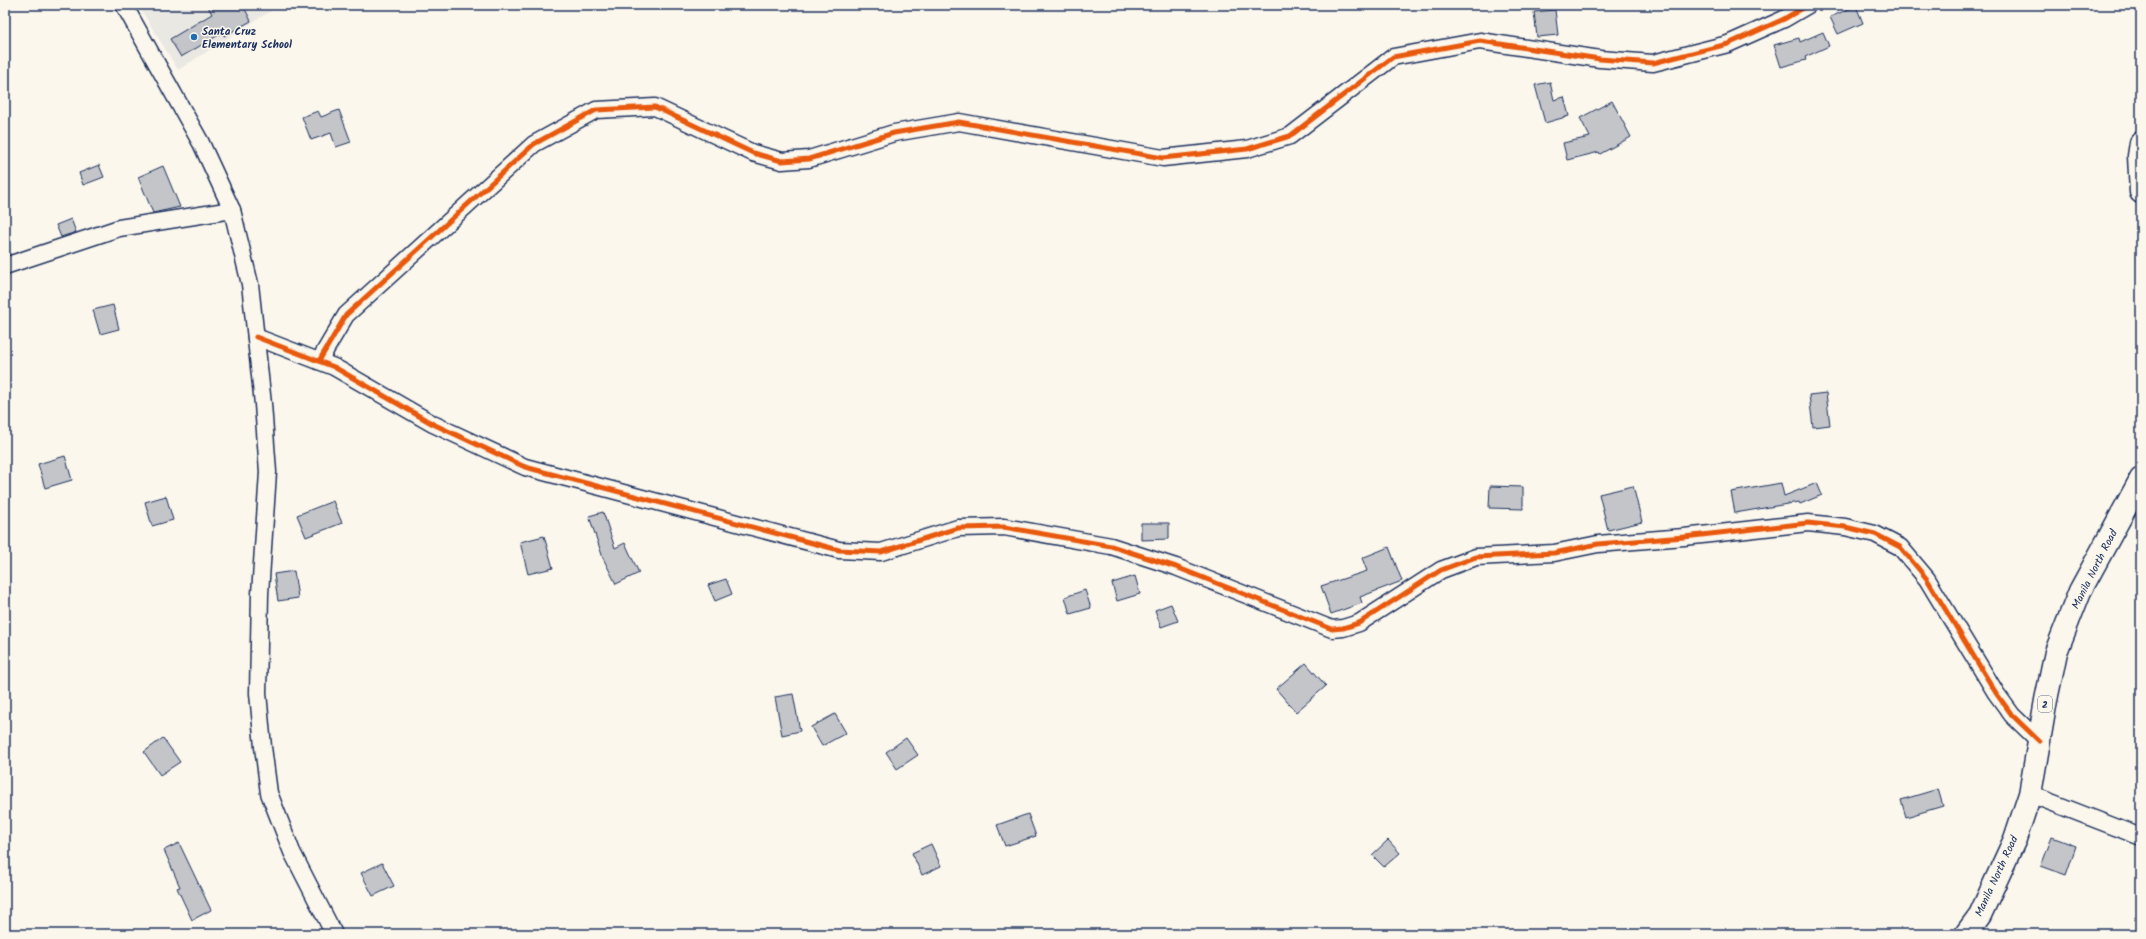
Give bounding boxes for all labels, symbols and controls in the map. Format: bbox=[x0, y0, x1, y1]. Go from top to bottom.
place label: Santa Cruz Elementary School bbox=[202, 23, 292, 54]
marker: Santa Cruz Elementary School bbox=[189, 32, 199, 42]
street label: Manila North Road bbox=[2067, 526, 2123, 612]
road number: 2 bbox=[2038, 696, 2052, 712]
street label: Manila North Road bbox=[1970, 833, 2024, 920]

